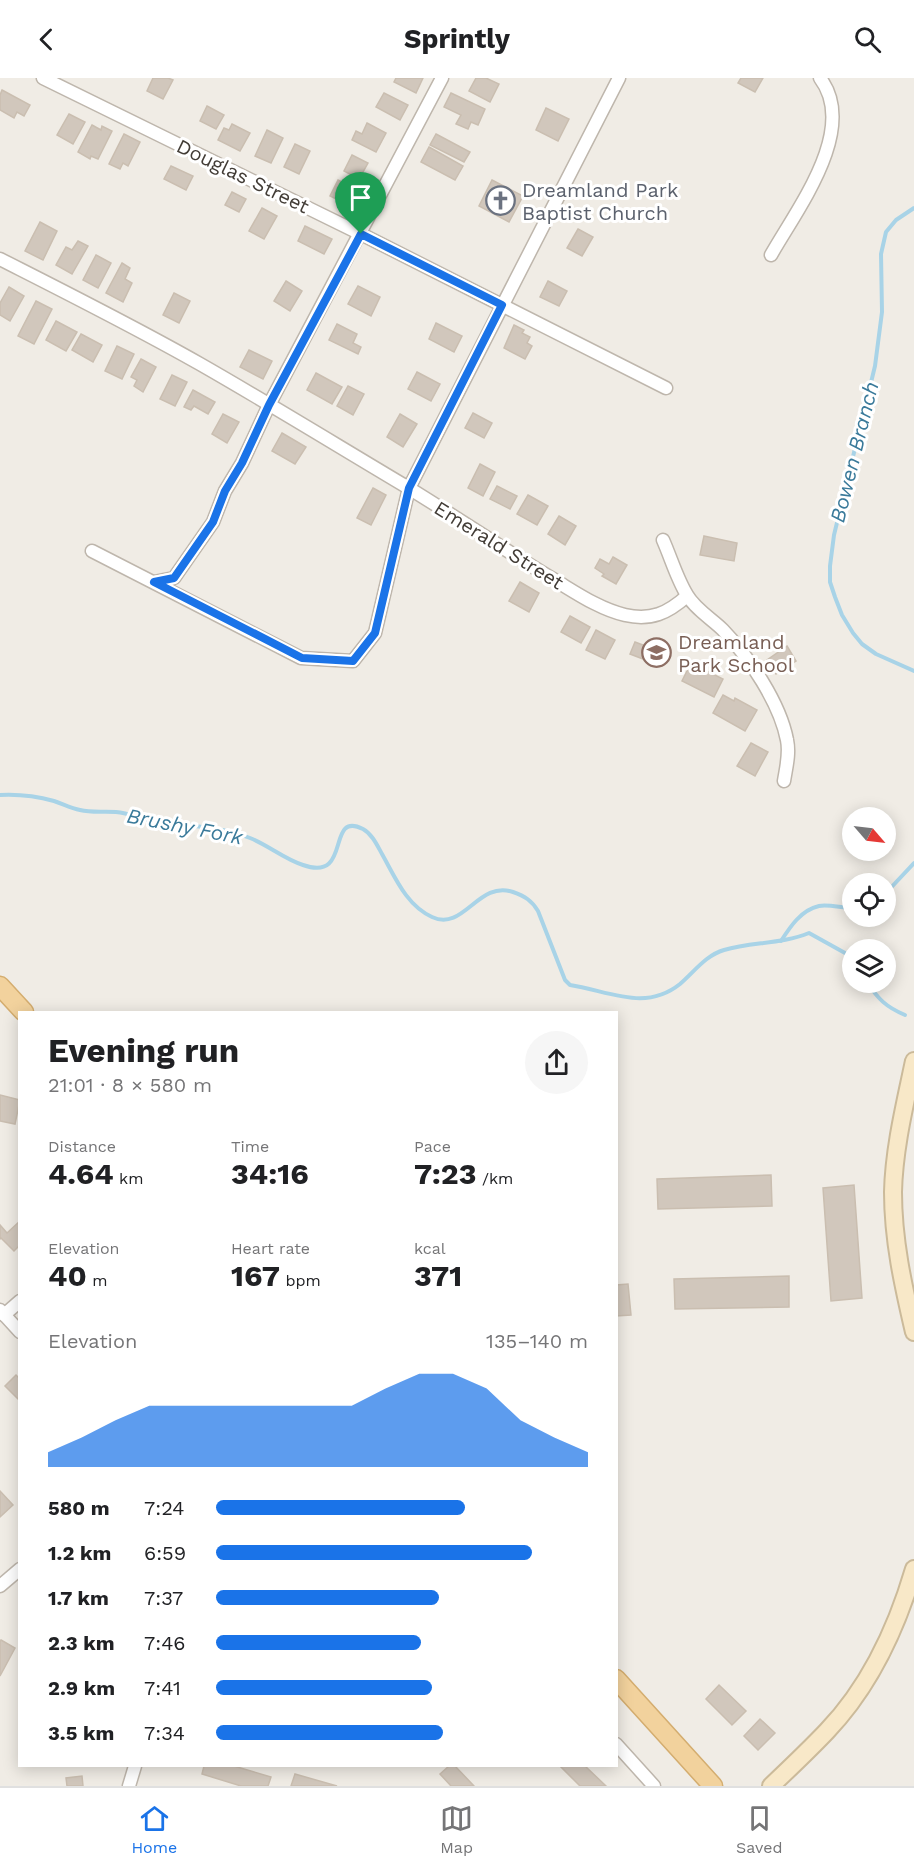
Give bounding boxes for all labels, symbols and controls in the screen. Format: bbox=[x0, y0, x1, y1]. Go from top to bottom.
icon: back bbox=[30, 23, 63, 56]
text: Sprintly bbox=[404, 23, 510, 55]
icon: search bbox=[851, 23, 884, 56]
street label: Douglas Street bbox=[173, 134, 314, 219]
pin bbox=[335, 172, 386, 234]
place label: Dreamland Park Baptist Church bbox=[522, 178, 678, 225]
icon: arrive bbox=[344, 181, 377, 214]
church icon: Dreamland Park Baptist Church bbox=[485, 185, 517, 217]
water label: Bowen Branch bbox=[824, 379, 884, 525]
street label: Emerald Street bbox=[430, 496, 569, 595]
place label: Dreamland Park School bbox=[678, 630, 794, 677]
school or university icon: Dreamland Park School bbox=[641, 637, 673, 669]
water label: Brushy Fork bbox=[125, 802, 246, 850]
north arrow bbox=[842, 807, 896, 861]
map controls bbox=[842, 807, 896, 993]
button: locate bbox=[842, 873, 896, 927]
button: layers bbox=[842, 939, 896, 993]
text: Evening run bbox=[48, 1031, 239, 1070]
button: share bbox=[525, 1031, 588, 1094]
text: 21:01 · 8 × 580 m bbox=[48, 1073, 212, 1097]
text: Distance bbox=[48, 1137, 116, 1156]
text: Time bbox=[231, 1137, 269, 1156]
text: Pace bbox=[414, 1137, 451, 1156]
text: 4.64 bbox=[48, 1156, 114, 1191]
text: 34:16 bbox=[231, 1156, 309, 1191]
text: 7:23 bbox=[414, 1156, 476, 1191]
text: km bbox=[114, 1169, 143, 1188]
text: /km bbox=[476, 1169, 513, 1188]
text: Elevation bbox=[48, 1239, 119, 1258]
text: Heart rate bbox=[231, 1239, 310, 1258]
text: kcal bbox=[414, 1239, 446, 1258]
text: 40 bbox=[48, 1258, 87, 1293]
text: 167 bbox=[231, 1258, 280, 1293]
text: 371 bbox=[414, 1258, 462, 1293]
text: m bbox=[87, 1271, 107, 1290]
text: bpm bbox=[280, 1271, 321, 1290]
text: Elevation bbox=[48, 1329, 137, 1353]
text: 135–140 m bbox=[486, 1329, 588, 1353]
text: 580 m bbox=[48, 1496, 110, 1520]
text: 7:24 bbox=[144, 1496, 184, 1520]
text: 1.2 km bbox=[48, 1541, 111, 1565]
text: 6:59 bbox=[144, 1541, 186, 1565]
text: 1.7 km bbox=[48, 1586, 109, 1610]
text: 7:37 bbox=[144, 1586, 183, 1610]
text: 2.3 km bbox=[48, 1631, 115, 1655]
text: 7:46 bbox=[144, 1631, 186, 1655]
text: 2.9 km bbox=[48, 1676, 115, 1700]
text: 7:41 bbox=[144, 1676, 181, 1700]
text: 3.5 km bbox=[48, 1721, 114, 1745]
text: 7:34 bbox=[144, 1721, 185, 1745]
tab: Home bbox=[131, 1802, 177, 1857]
tab: Map bbox=[440, 1802, 473, 1857]
tab: Saved bbox=[736, 1802, 783, 1857]

